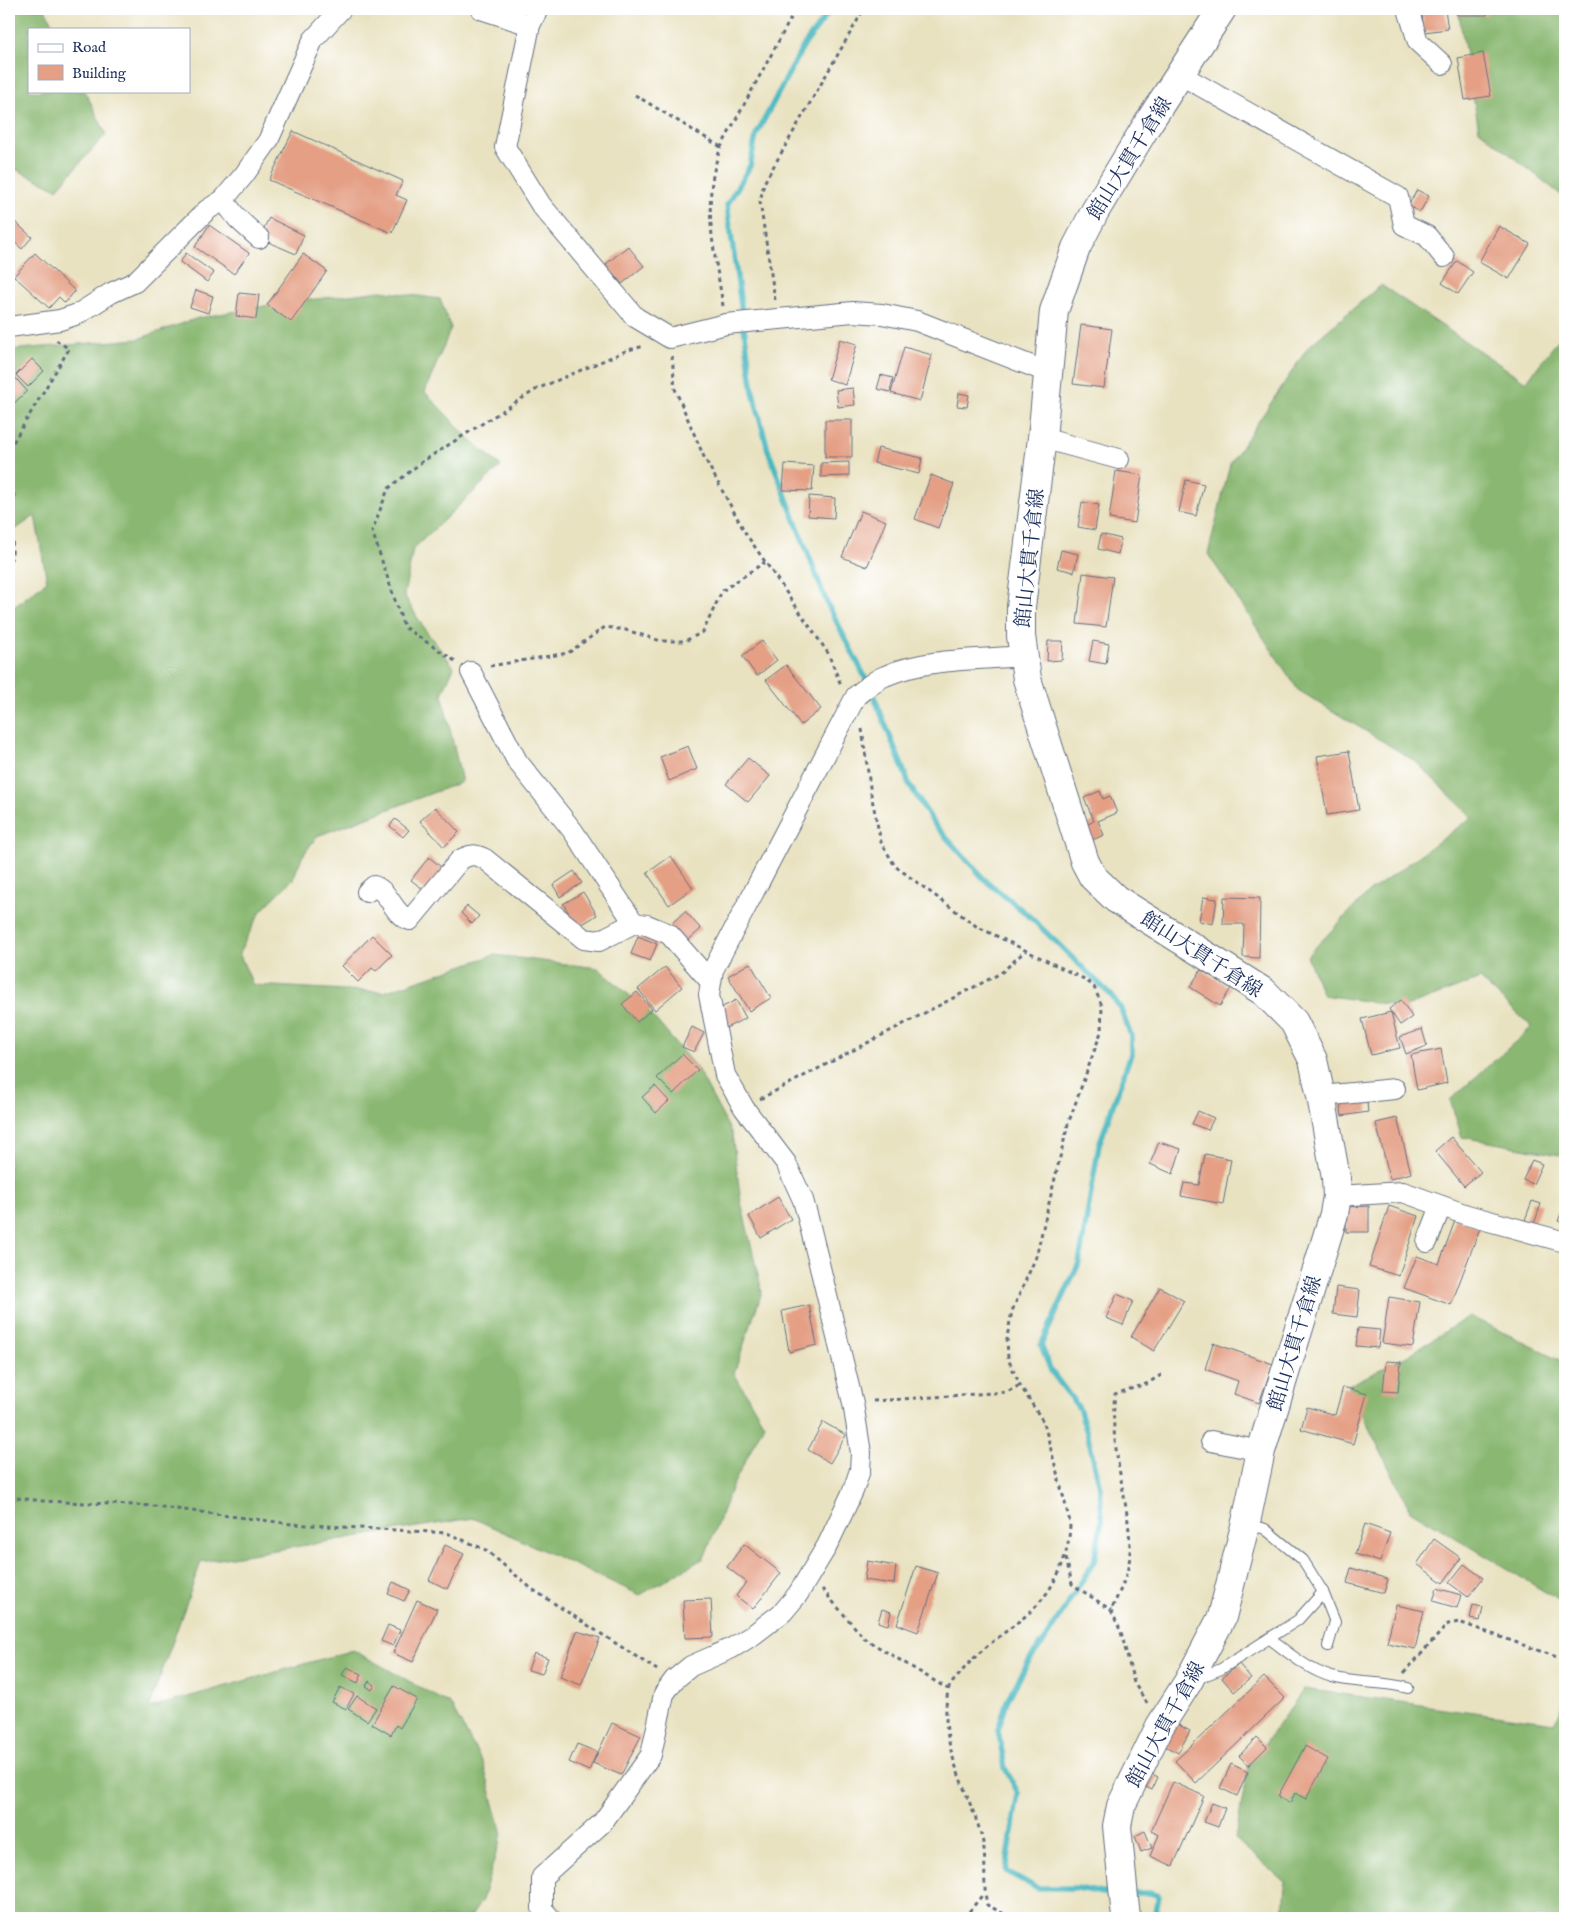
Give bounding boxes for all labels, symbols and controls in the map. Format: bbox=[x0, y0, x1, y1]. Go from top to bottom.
legend bbox=[28, 28, 190, 92]
text: Road bbox=[72, 38, 107, 57]
text: Building bbox=[72, 64, 127, 83]
street label: 館山大貫千倉線 bbox=[1083, 93, 1178, 225]
street label: 館山大貫千倉線 bbox=[1011, 487, 1050, 629]
street label: 館山大貫千倉線 bbox=[1136, 907, 1267, 1004]
street label: 館山大貫千倉線 bbox=[1263, 1273, 1328, 1414]
street label: 館山大貫千倉線 bbox=[1121, 1657, 1211, 1792]

